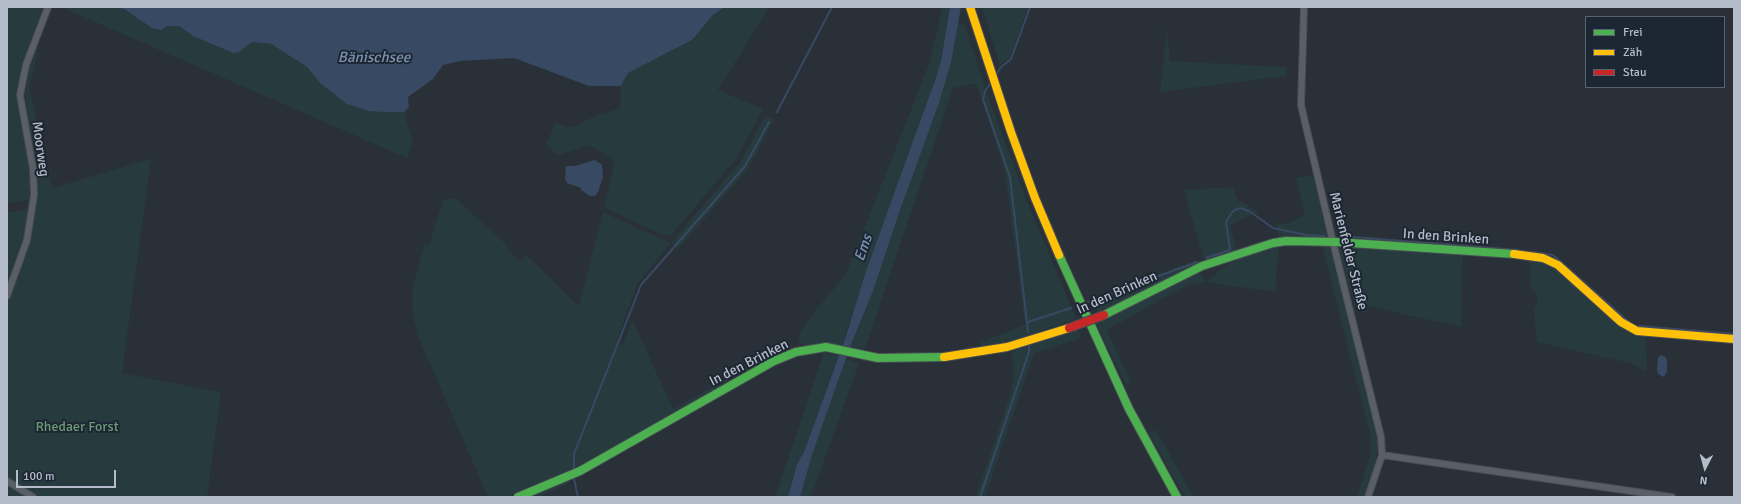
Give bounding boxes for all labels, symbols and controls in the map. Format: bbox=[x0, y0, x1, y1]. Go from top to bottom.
legend bbox=[1585, 16, 1725, 88]
text: Frei bbox=[1623, 25, 1642, 40]
text: Zäh bbox=[1623, 45, 1642, 60]
water label: Bänischsee bbox=[338, 49, 410, 67]
text: Stau bbox=[1623, 65, 1647, 80]
street label: Moorweg bbox=[28, 120, 52, 178]
street label: Marienfelder Straße bbox=[1325, 190, 1371, 312]
street label: In den Brinken bbox=[1402, 226, 1490, 248]
water label: Ems bbox=[851, 232, 877, 264]
street label: In den Brinken bbox=[1074, 268, 1160, 318]
street label: In den Brinken bbox=[707, 336, 791, 390]
park label: Rhedaer Forst bbox=[35, 419, 119, 435]
north arrow bbox=[1685, 448, 1725, 488]
scale bar bbox=[18, 462, 118, 488]
text: 100 m bbox=[23, 469, 55, 484]
text: N bbox=[1699, 474, 1708, 487]

